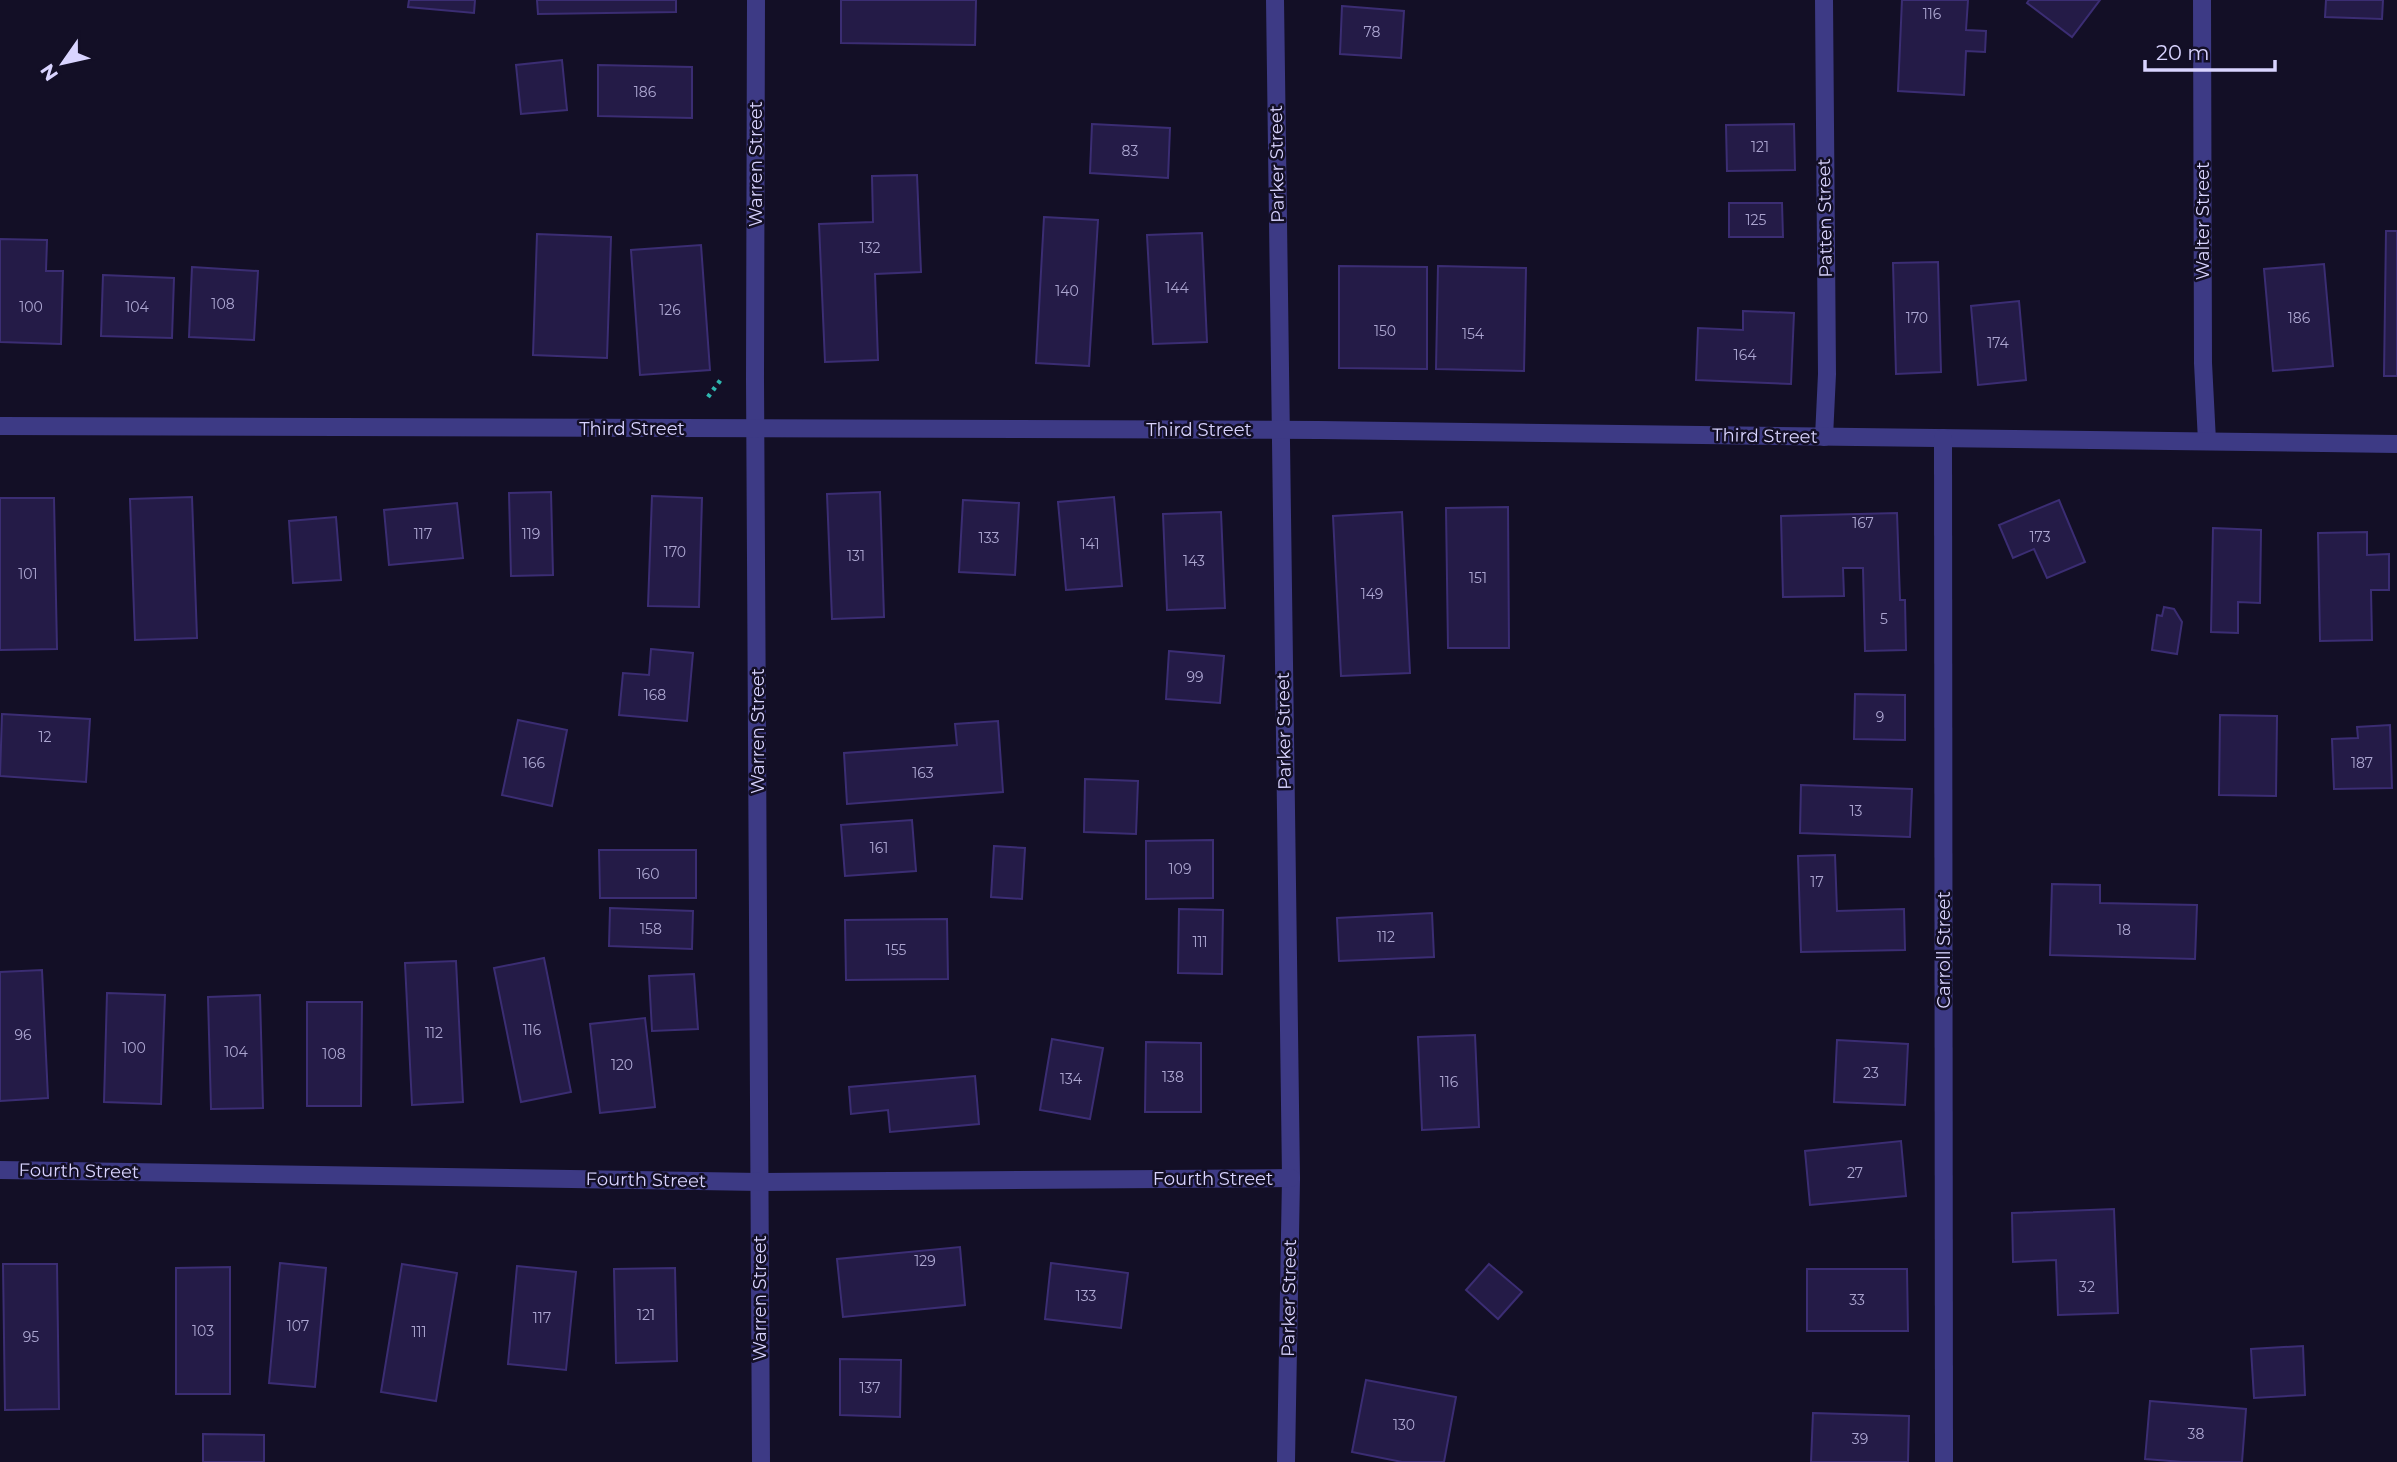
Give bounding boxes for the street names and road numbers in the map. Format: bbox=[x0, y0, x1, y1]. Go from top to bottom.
street label: Warren Street bbox=[745, 101, 767, 227]
street label: Parker Street bbox=[1265, 105, 1289, 223]
street label: Patten Street bbox=[1813, 158, 1837, 278]
street label: Walter Street bbox=[2192, 162, 2214, 280]
street label: Third Street bbox=[579, 418, 685, 440]
street label: Third Street bbox=[1146, 419, 1252, 441]
street label: Third Street bbox=[1712, 424, 1818, 448]
street label: Warren Street bbox=[747, 668, 769, 794]
street label: Parker Street bbox=[1272, 672, 1296, 790]
street label: Carroll Street bbox=[1933, 891, 1955, 1009]
street label: Fourth Street bbox=[19, 1159, 139, 1183]
street label: Fourth Street bbox=[586, 1168, 706, 1192]
street label: Fourth Street bbox=[1153, 1168, 1273, 1190]
street label: Warren Street bbox=[749, 1235, 771, 1361]
street label: Parker Street bbox=[1277, 1239, 1301, 1357]

